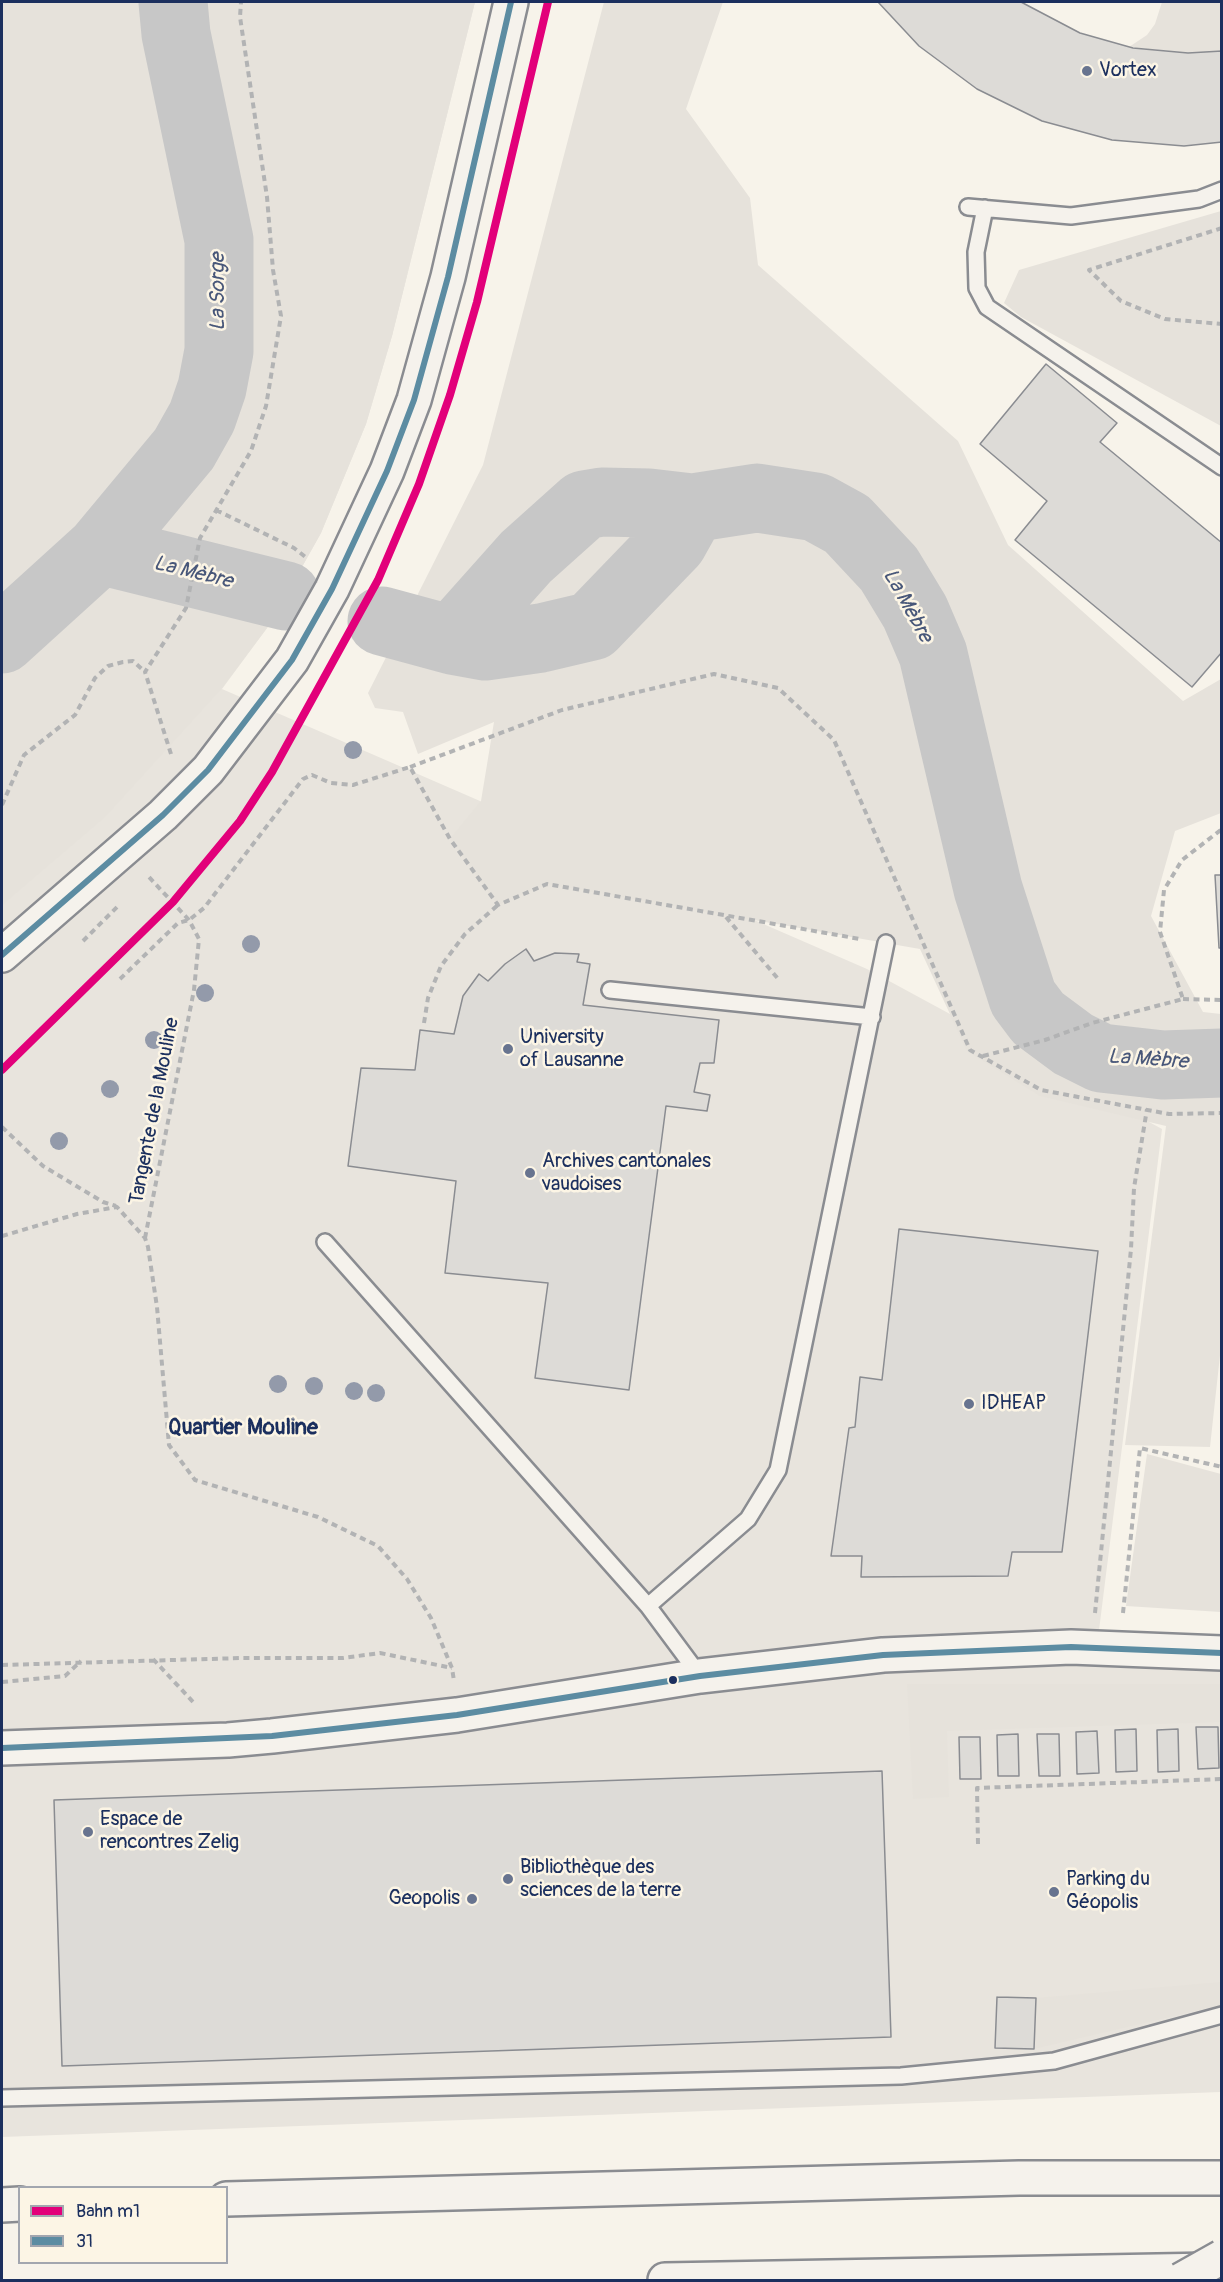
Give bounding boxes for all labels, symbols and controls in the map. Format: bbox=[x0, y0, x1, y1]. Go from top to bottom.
place label: Vortex bbox=[1099, 59, 1157, 83]
marker: Vortex bbox=[1080, 64, 1094, 78]
water label: La Sorge bbox=[206, 253, 232, 331]
water label: La Mèbre bbox=[151, 551, 235, 595]
water label: La Mèbre bbox=[877, 565, 937, 647]
street label: Tangente de la Mouline bbox=[125, 1015, 185, 1207]
place label: University of Lausanne bbox=[520, 1026, 624, 1073]
marker: University of Lausanne bbox=[501, 1042, 515, 1056]
water label: La Mèbre bbox=[1107, 1045, 1189, 1075]
place label: Archives cantonales vaudoises bbox=[542, 1150, 711, 1197]
marker: Archives cantonales vaudoises bbox=[523, 1166, 537, 1180]
place label: IDHEAP bbox=[981, 1392, 1046, 1416]
marker: IDHEAP bbox=[962, 1397, 976, 1411]
district label: Quartier Mouline bbox=[168, 1415, 318, 1441]
unlabelled marker bbox=[667, 1674, 679, 1686]
place label: Espace de rencontres Zelig bbox=[100, 1808, 239, 1855]
marker: Espace de rencontres Zelig bbox=[81, 1825, 95, 1839]
place label: Bibliothèque des sciences de la terre bbox=[520, 1856, 681, 1903]
place label: Parking du Géopolis bbox=[1066, 1868, 1150, 1915]
marker: Bibliothèque des sciences de la terre bbox=[501, 1872, 515, 1886]
marker: Parking du Géopolis bbox=[1047, 1885, 1061, 1899]
place label: Geopolis bbox=[389, 1887, 460, 1911]
marker: Geopolis bbox=[465, 1892, 479, 1906]
legend bbox=[18, 2186, 228, 2264]
text: Bahn m1 bbox=[76, 2200, 140, 2223]
text: 31 bbox=[76, 2230, 93, 2253]

